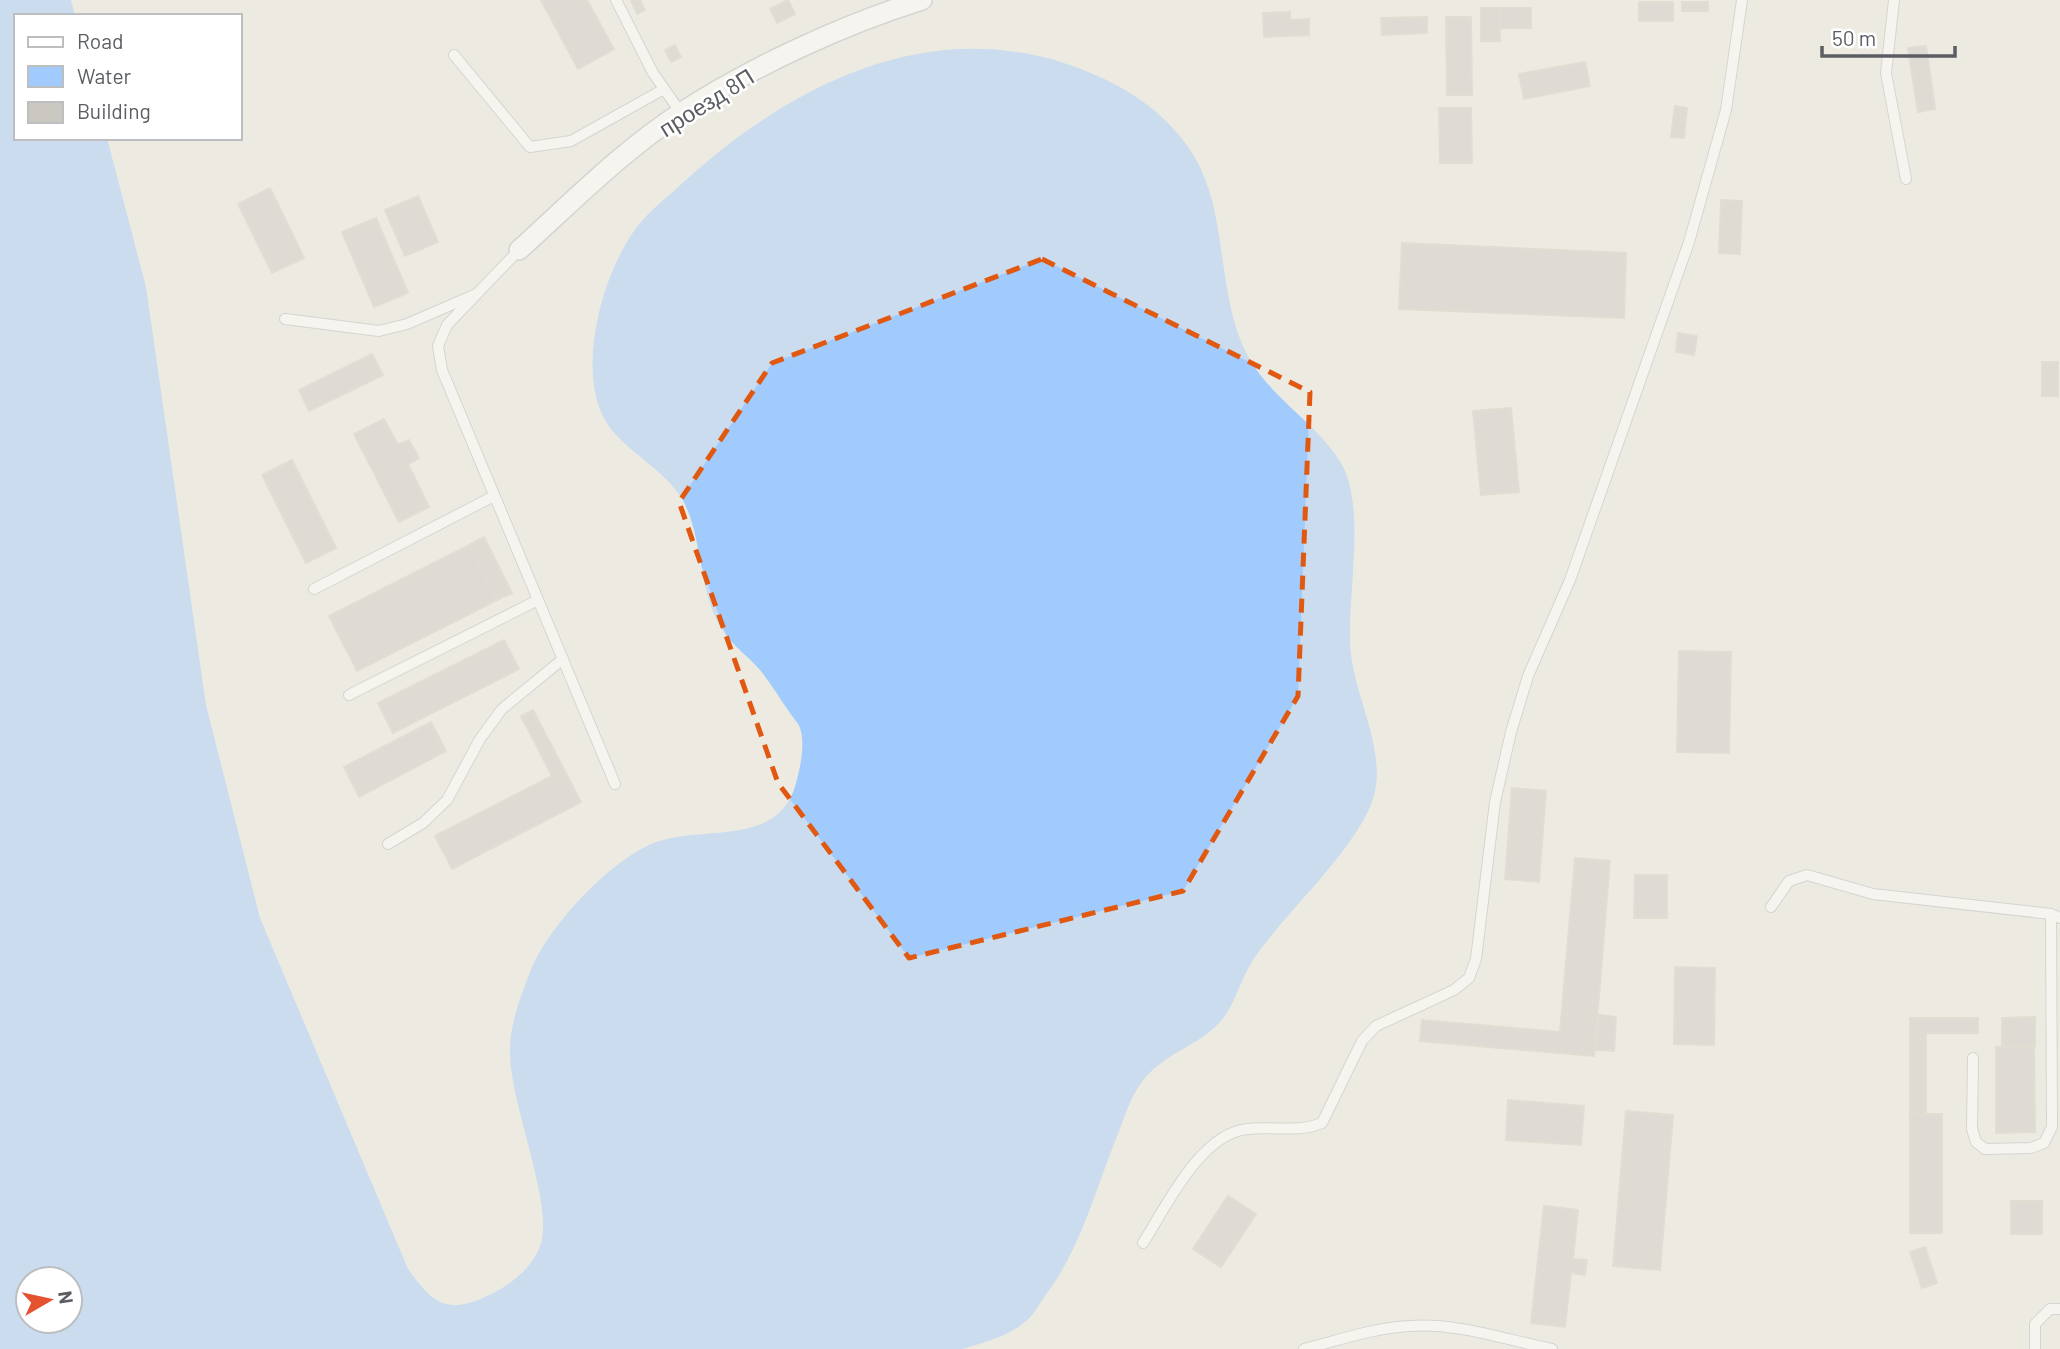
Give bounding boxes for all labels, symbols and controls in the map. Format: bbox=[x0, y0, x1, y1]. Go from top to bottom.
legend bbox=[14, 14, 242, 140]
scale bar bbox=[1822, 14, 1955, 58]
text: 50 m bbox=[1832, 25, 1876, 50]
text: Road bbox=[77, 28, 123, 53]
street label: проезд 8П bbox=[653, 62, 759, 142]
text: Water bbox=[77, 63, 132, 88]
text: Building bbox=[77, 98, 151, 123]
north arrow bbox=[14, 1265, 84, 1335]
text: N bbox=[54, 1289, 79, 1305]

